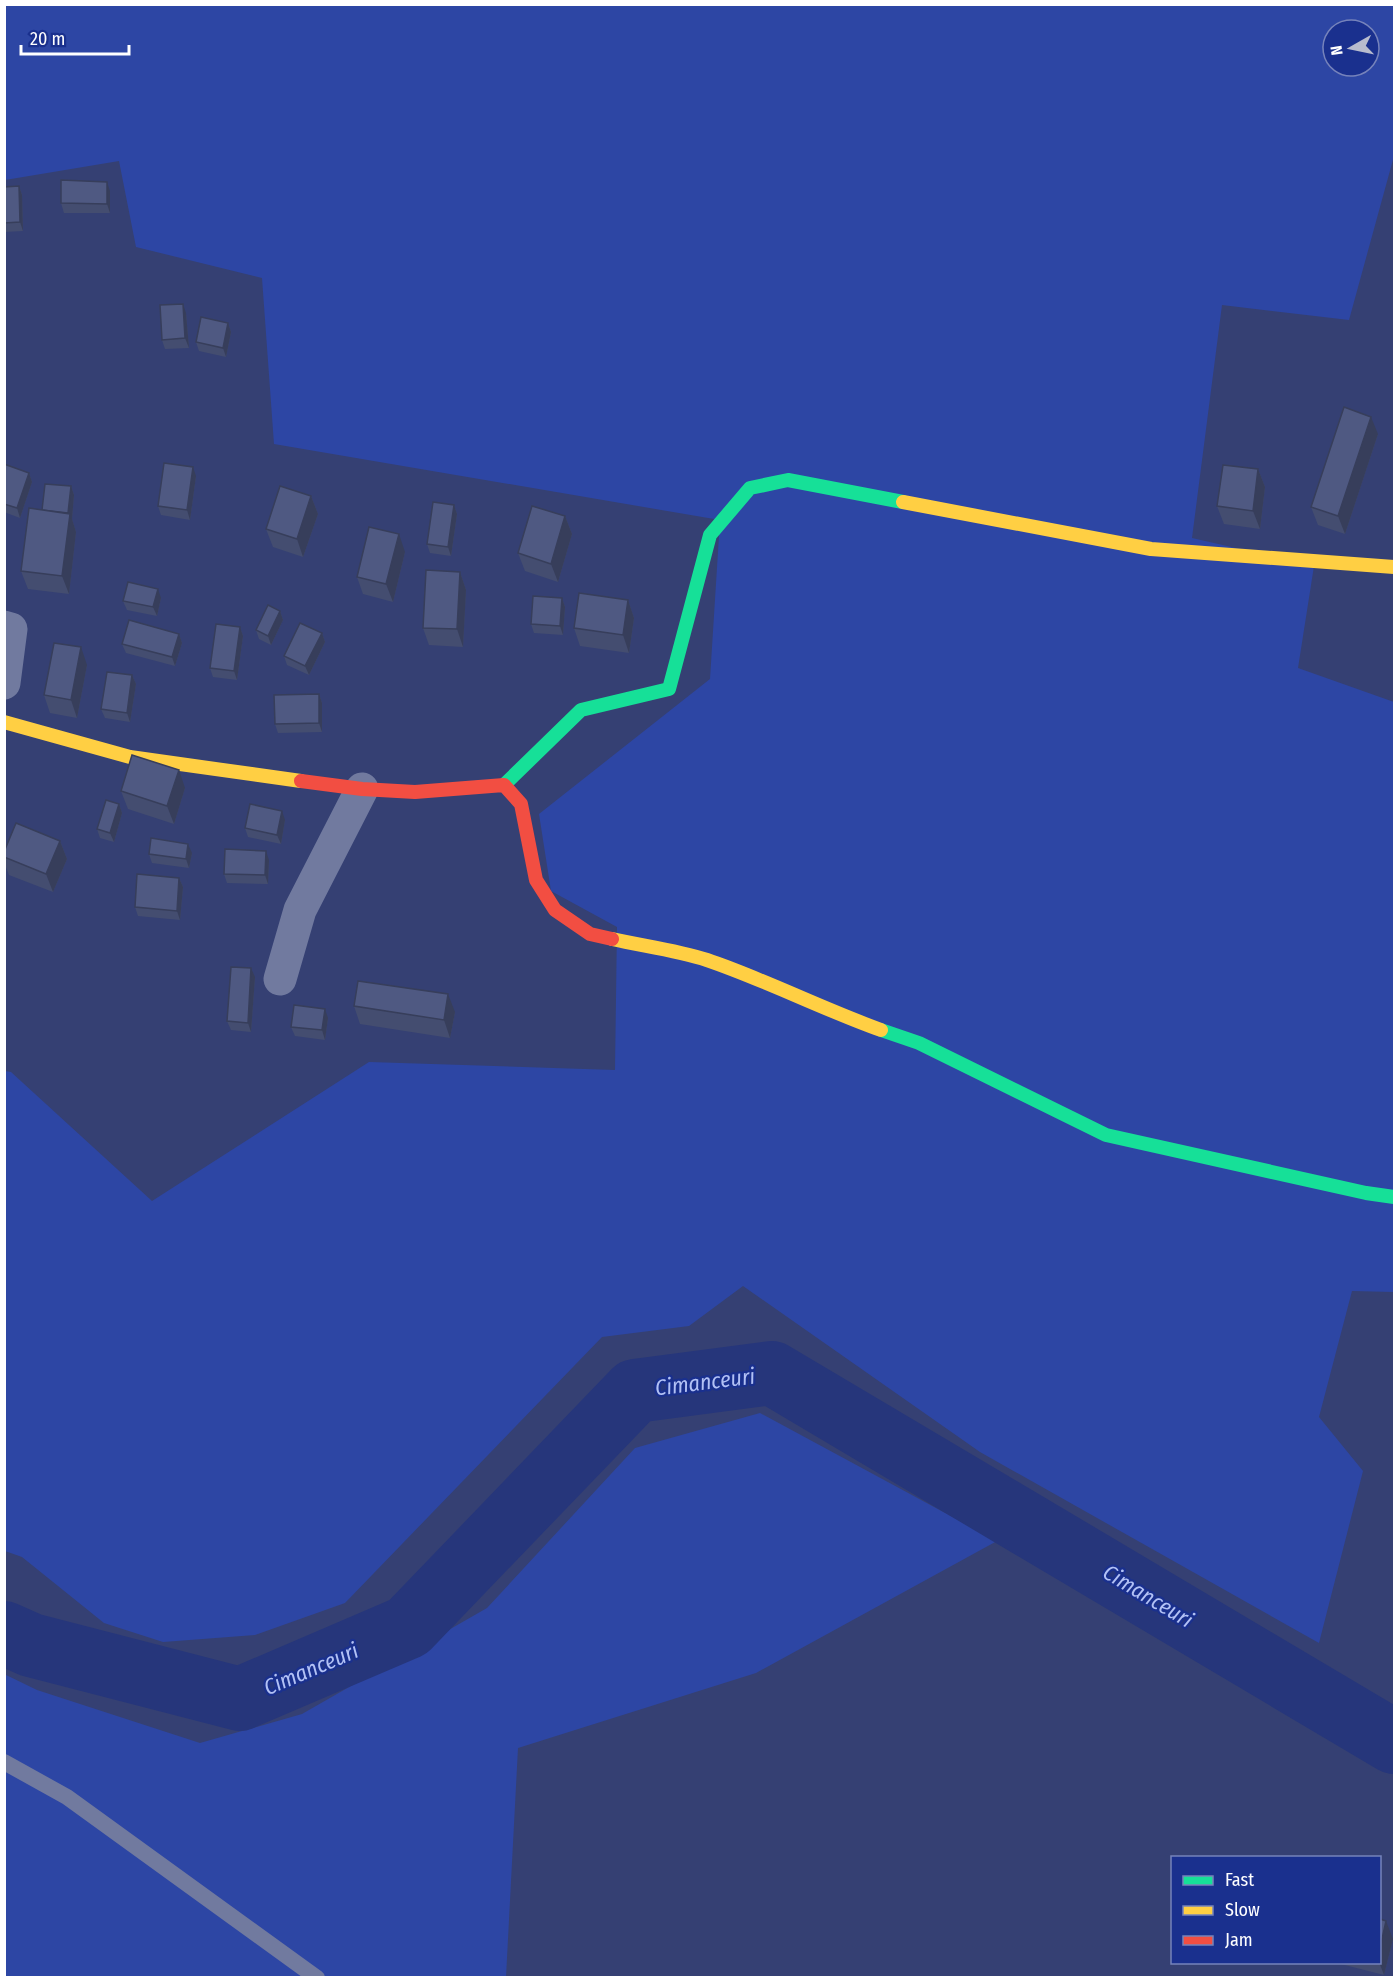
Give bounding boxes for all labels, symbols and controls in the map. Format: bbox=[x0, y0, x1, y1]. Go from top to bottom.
scale bar bbox=[21, 18, 129, 56]
north arrow bbox=[1321, 18, 1381, 78]
text: 20 m bbox=[30, 28, 65, 50]
text: N bbox=[1327, 44, 1347, 56]
water label: Cimanceuri bbox=[654, 1362, 757, 1402]
water label: Cimanceuri bbox=[1098, 1559, 1198, 1634]
water label: Cimanceuri bbox=[260, 1637, 363, 1701]
legend bbox=[1171, 1856, 1381, 1964]
text: Fast bbox=[1225, 1869, 1254, 1891]
text: Slow bbox=[1225, 1899, 1260, 1921]
text: Jam bbox=[1225, 1929, 1253, 1951]

